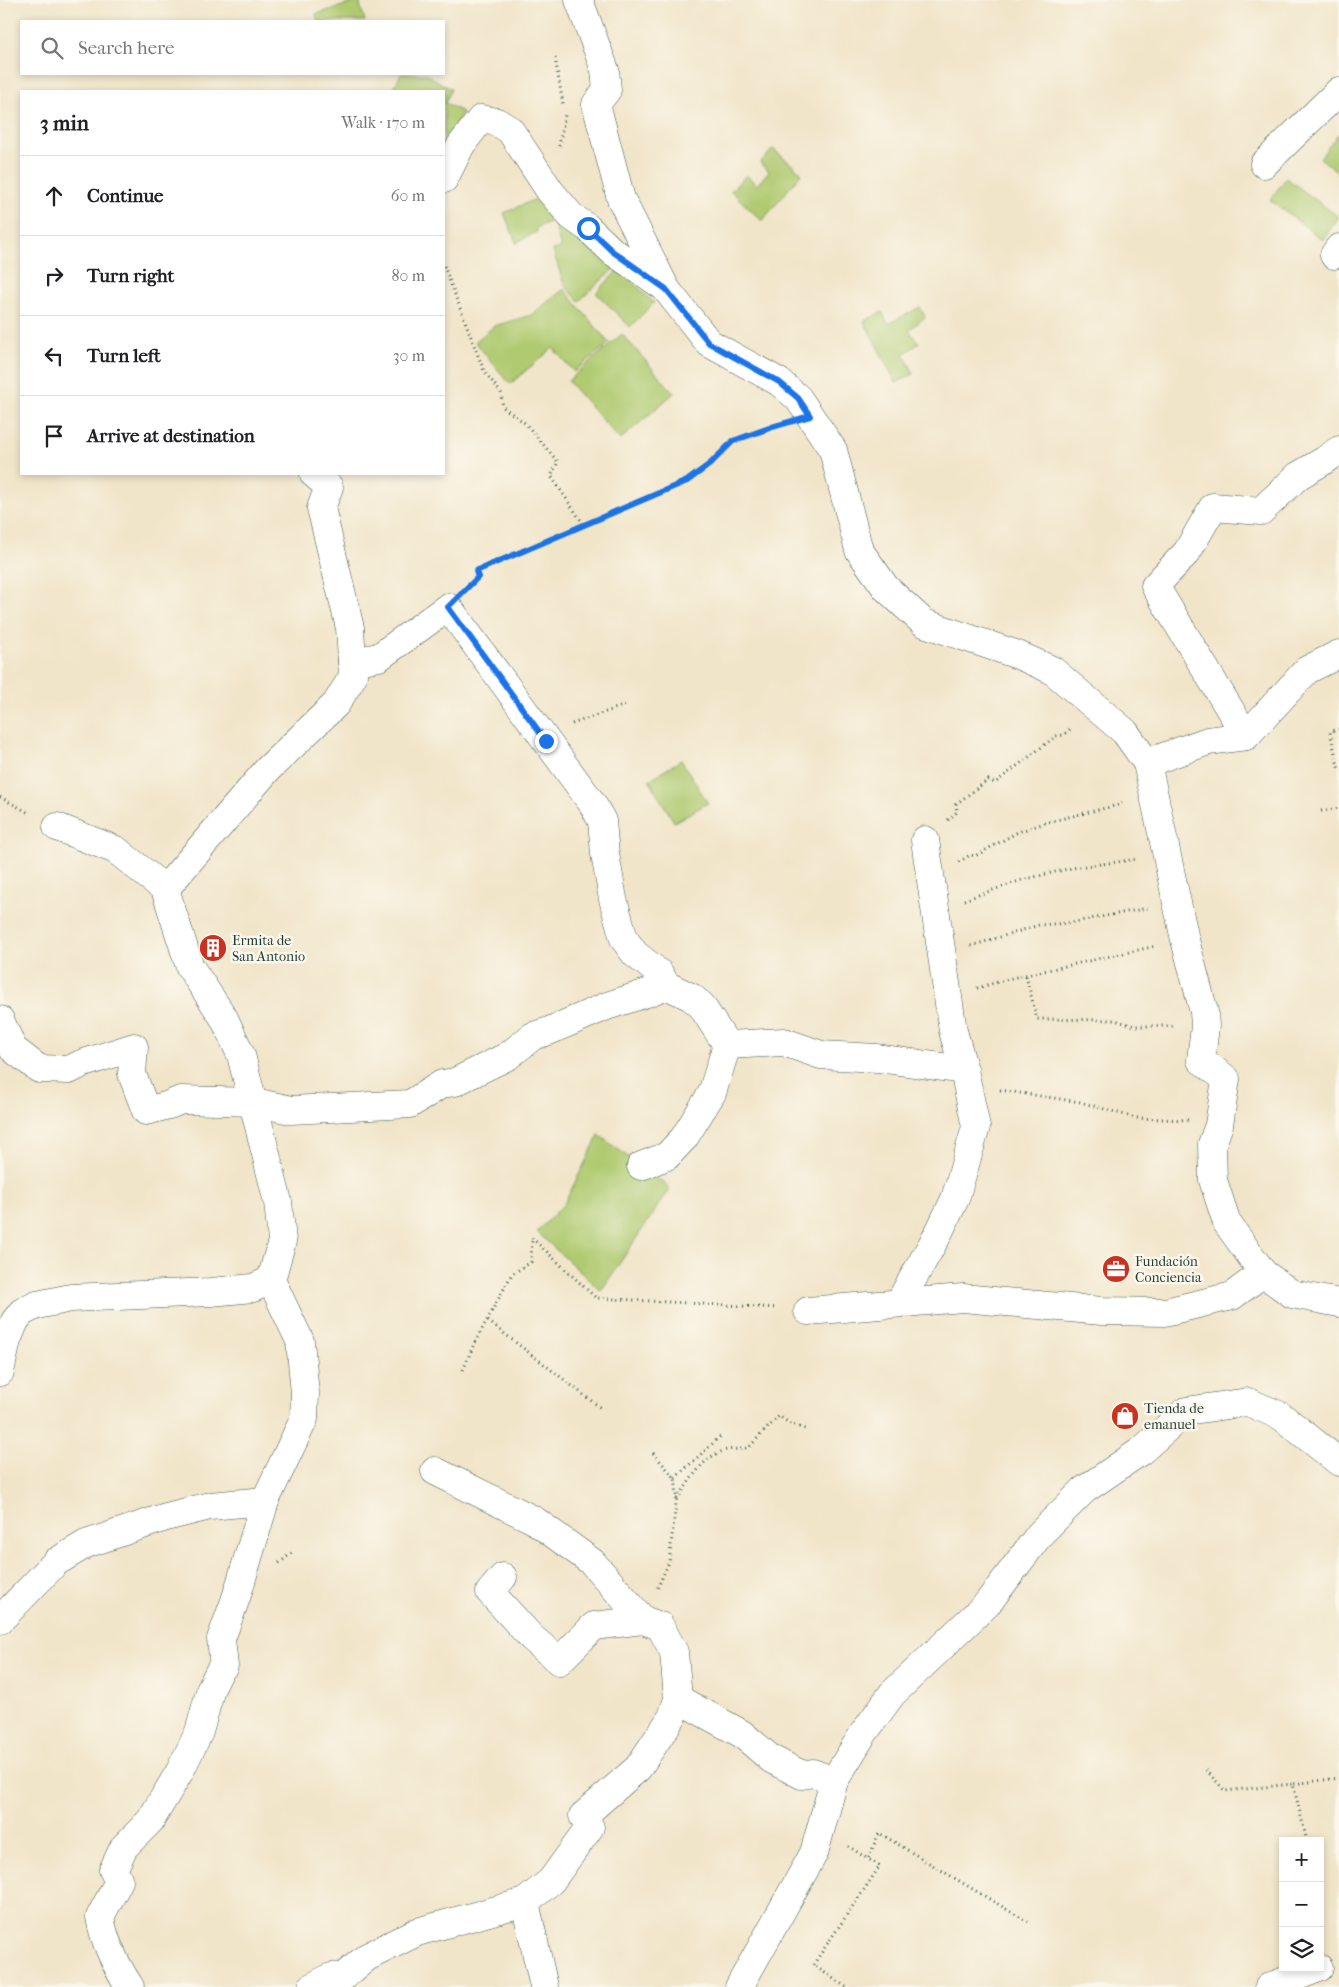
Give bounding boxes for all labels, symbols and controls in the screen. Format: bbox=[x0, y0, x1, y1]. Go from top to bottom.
search box bbox=[20, 20, 445, 75]
icon: search bbox=[38, 34, 66, 62]
text: Search here bbox=[78, 37, 174, 59]
text: 3 min bbox=[40, 111, 89, 135]
text: Walk · 170 m bbox=[341, 113, 425, 132]
icon: ahead bbox=[40, 182, 68, 210]
text: Continue bbox=[87, 185, 163, 207]
text: 60 m bbox=[391, 186, 425, 205]
route start bbox=[577, 217, 600, 240]
icon: right bbox=[40, 262, 68, 290]
text: Turn right bbox=[87, 265, 174, 287]
text: 80 m bbox=[391, 266, 425, 285]
icon: left bbox=[40, 342, 68, 370]
text: Turn left bbox=[87, 345, 161, 367]
text: 30 m bbox=[393, 346, 425, 365]
icon: arrive bbox=[40, 422, 68, 450]
text: Arrive at destination bbox=[87, 425, 255, 447]
route end bbox=[535, 730, 558, 753]
place label: Ermita de San Antonio bbox=[232, 932, 305, 965]
building icon: Ermita de San Antonio bbox=[198, 933, 228, 963]
place label: Fundación Conciencia bbox=[1135, 1253, 1202, 1286]
office icon: Fundación Conciencia bbox=[1101, 1254, 1131, 1284]
place label: Tienda de emanuel bbox=[1144, 1400, 1204, 1433]
shop icon: Tienda de emanuel bbox=[1110, 1401, 1140, 1431]
map controls bbox=[1279, 1837, 1324, 1972]
button: + bbox=[1279, 1837, 1324, 1882]
button: − bbox=[1279, 1882, 1324, 1927]
button: layers bbox=[1279, 1927, 1324, 1972]

